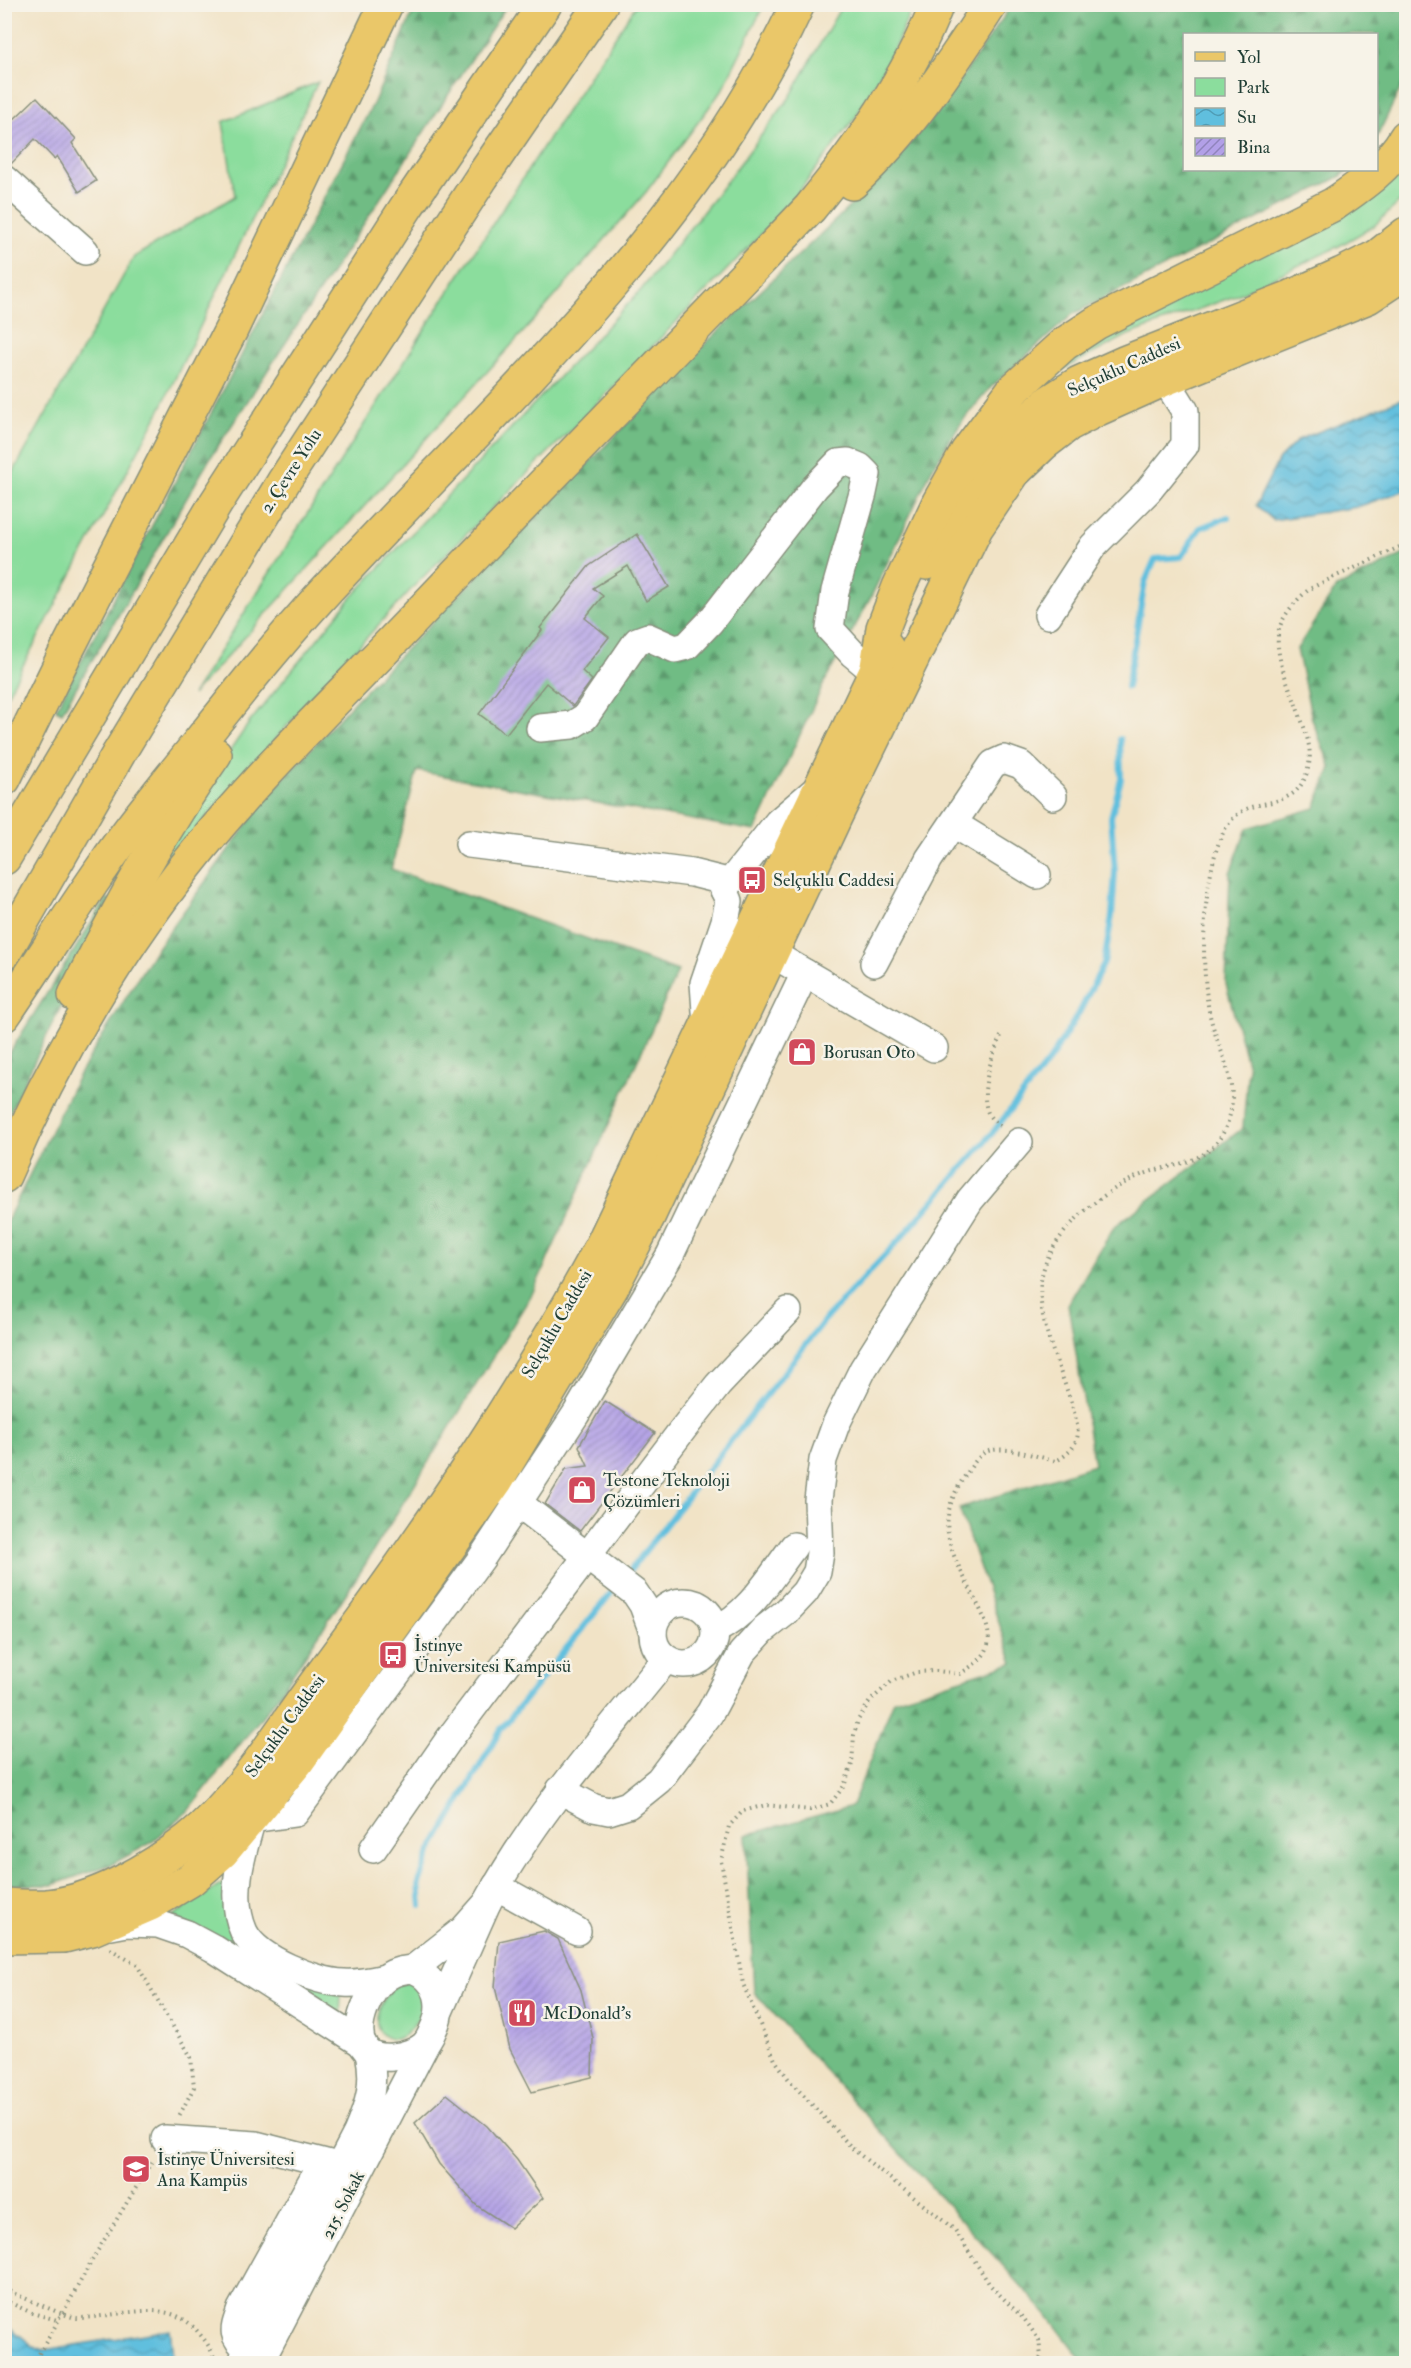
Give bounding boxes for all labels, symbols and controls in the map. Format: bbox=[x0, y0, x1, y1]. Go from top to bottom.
legend bbox=[1183, 33, 1378, 171]
text: Yol bbox=[1237, 46, 1261, 69]
text: Park bbox=[1237, 76, 1270, 99]
text: Su bbox=[1237, 106, 1256, 129]
text: Bina bbox=[1237, 136, 1271, 159]
street label: Selçuklu Caddesi bbox=[1064, 332, 1184, 402]
street label: 2. Çevre Yolu bbox=[255, 425, 327, 517]
bus stop icon: Selçuklu Caddesi bbox=[736, 864, 768, 896]
place label: Selçuklu Caddesi bbox=[773, 869, 895, 892]
shop icon: Borusan Oto bbox=[786, 1036, 818, 1068]
place label: Borusan Oto bbox=[823, 1041, 916, 1064]
street label: Selçuklu Caddesi bbox=[517, 1265, 597, 1382]
place label: Testone Teknoloji Çözümleri bbox=[603, 1469, 730, 1513]
shop icon: Testone Teknoloji Çözümleri bbox=[566, 1474, 598, 1506]
place label: İstinye Üniversitesi Kampüsü bbox=[414, 1634, 571, 1678]
bus stop icon: İstinye Üniversitesi Kampüsü bbox=[377, 1639, 409, 1671]
street label: Selçuklu Caddesi bbox=[240, 1670, 330, 1782]
restaurant icon: McDonald's bbox=[506, 1997, 538, 2029]
place label: McDonald's bbox=[543, 2002, 631, 2025]
place label: İstinye Üniversitesi Ana Kampüs bbox=[156, 2148, 295, 2192]
school or university icon: İstinye Üniversitesi Ana Kampüs bbox=[120, 2153, 152, 2185]
street label: 215. Sokak bbox=[316, 2167, 370, 2243]

